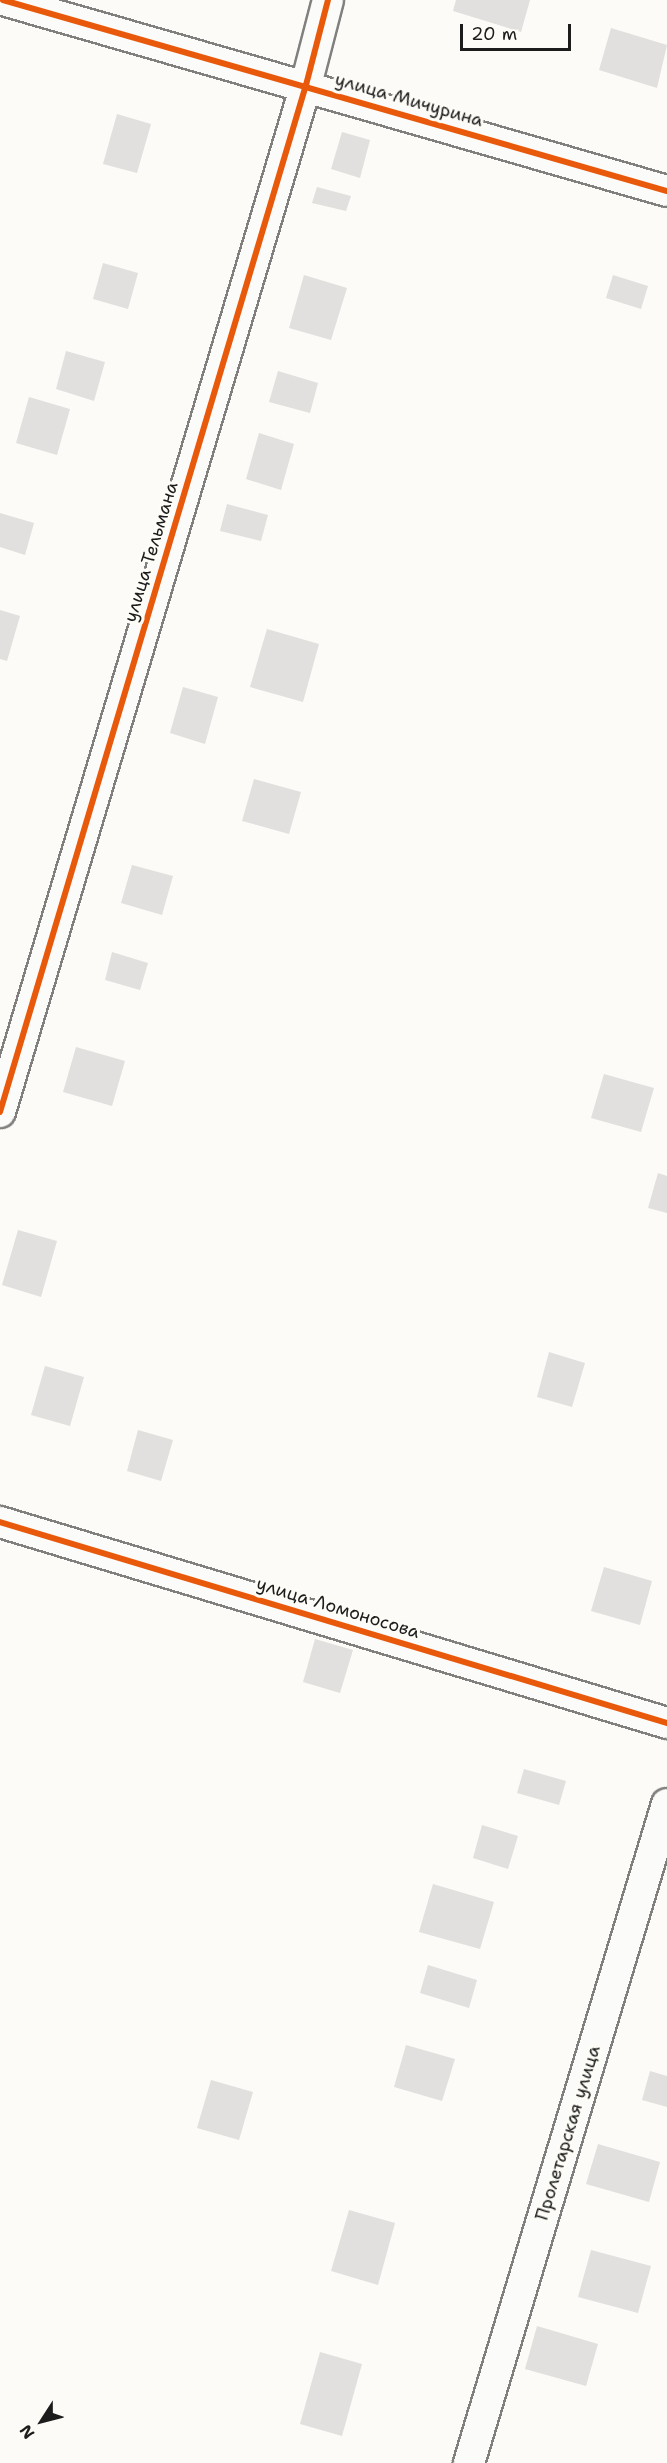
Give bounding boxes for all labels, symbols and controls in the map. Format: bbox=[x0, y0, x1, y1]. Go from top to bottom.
scale bar bbox=[463, 12, 574, 50]
text: 20 m bbox=[471, 22, 517, 46]
street label: улица Мичурина bbox=[333, 69, 485, 131]
street label: улица Тельмана bbox=[119, 479, 183, 625]
street label: улица Ломоносова bbox=[254, 1573, 422, 1643]
street label: Пролетарская улица bbox=[531, 2043, 605, 2223]
north arrow bbox=[12, 2391, 72, 2451]
text: N bbox=[15, 2421, 39, 2443]

